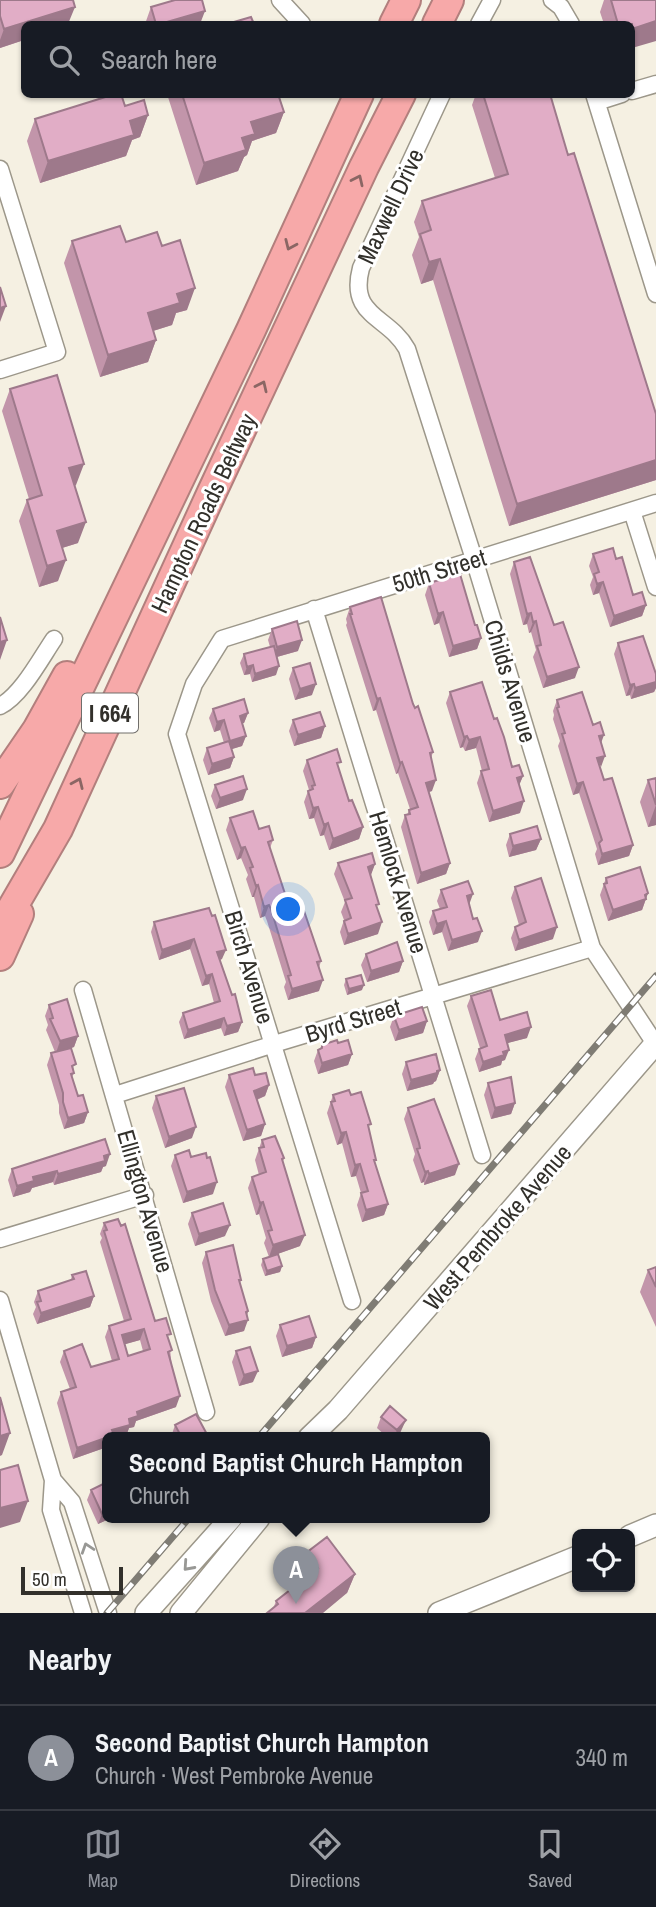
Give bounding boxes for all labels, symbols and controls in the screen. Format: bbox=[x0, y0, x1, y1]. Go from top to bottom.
search box bbox=[21, 21, 635, 98]
icon: search bbox=[45, 41, 83, 79]
text: Search here bbox=[101, 42, 217, 77]
street label: Maxwell Drive bbox=[349, 143, 431, 269]
one-way arrow bbox=[350, 175, 364, 187]
one-way arrow bbox=[284, 238, 298, 251]
one-way arrow bbox=[254, 381, 268, 393]
street label: Hampton Roads Beltway bbox=[143, 408, 263, 618]
street label: 50th Street bbox=[388, 540, 490, 599]
street label: Childs Avenue bbox=[477, 616, 545, 746]
road number: I 664 bbox=[82, 694, 138, 733]
one-way arrow bbox=[70, 778, 84, 790]
street label: Hemlock Avenue bbox=[362, 807, 436, 957]
your location bbox=[271, 892, 305, 926]
street label: Birch Avenue bbox=[218, 906, 282, 1028]
street label: Byrd Street bbox=[301, 990, 405, 1050]
street label: Ellington Avenue bbox=[110, 1126, 182, 1276]
street label: West Pembroke Avenue bbox=[416, 1137, 578, 1317]
popup bbox=[102, 1432, 490, 1523]
text: Second Baptist Church Hampton bbox=[129, 1445, 463, 1480]
text: Church bbox=[129, 1480, 190, 1511]
map controls bbox=[572, 1529, 635, 1592]
button: locate bbox=[572, 1529, 635, 1592]
one-way arrow bbox=[81, 1542, 95, 1555]
pin: A bbox=[273, 1546, 319, 1604]
one-way arrow bbox=[184, 1557, 196, 1570]
scale bar bbox=[21, 1564, 122, 1596]
text: 50 m bbox=[32, 1566, 67, 1592]
text: Nearby bbox=[28, 1639, 111, 1679]
text: Second Baptist Church Hampton bbox=[95, 1725, 429, 1760]
text: A bbox=[44, 1742, 58, 1773]
text: 340 m bbox=[576, 1742, 628, 1773]
text: Church · West Pembroke Avenue bbox=[95, 1760, 373, 1791]
tab: Map bbox=[84, 1825, 122, 1893]
tab: Directions bbox=[289, 1825, 360, 1893]
tab: Saved bbox=[528, 1825, 572, 1893]

